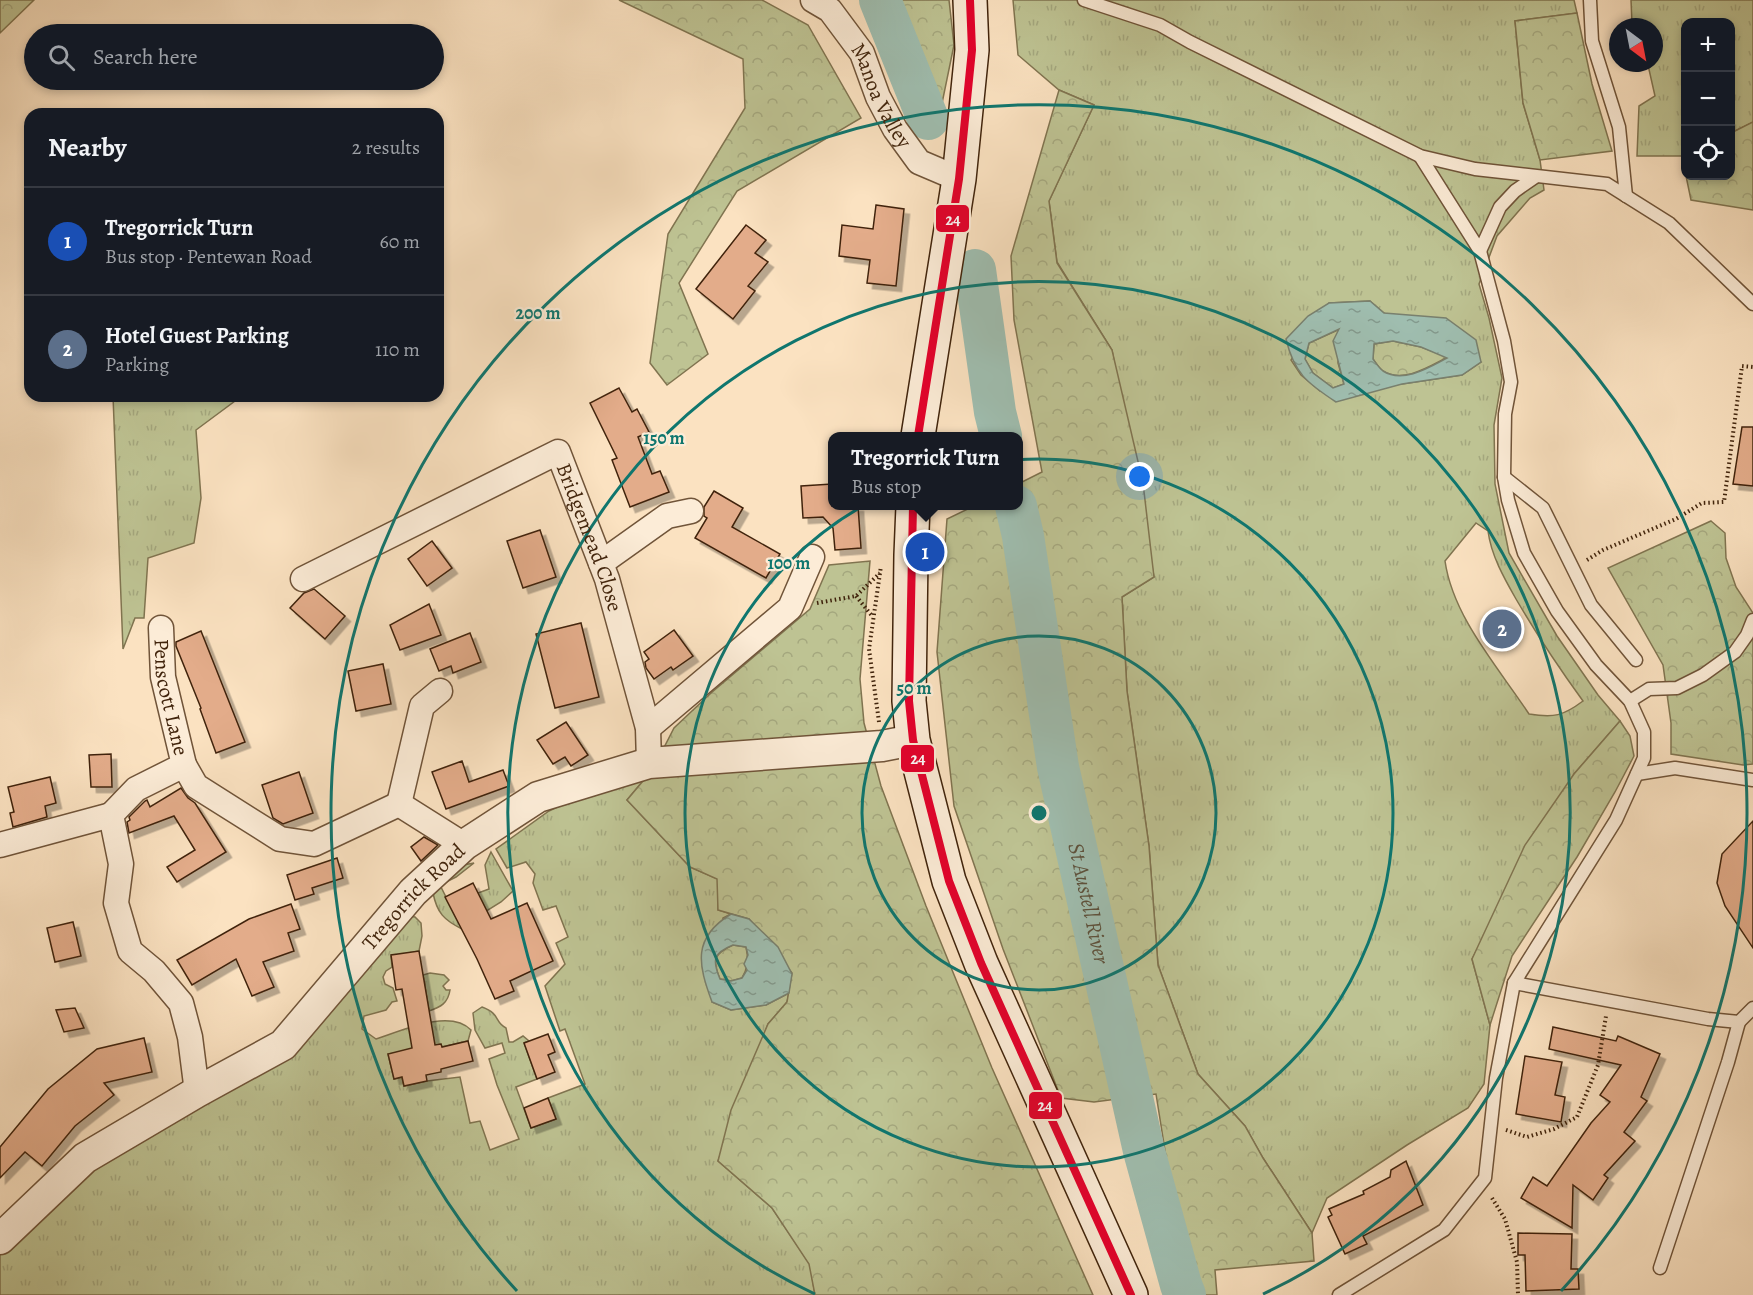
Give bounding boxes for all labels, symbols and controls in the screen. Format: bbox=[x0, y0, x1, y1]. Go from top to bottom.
north arrow bbox=[1609, 18, 1663, 72]
map controls bbox=[1681, 18, 1735, 180]
button: + bbox=[1681, 18, 1735, 72]
search box bbox=[24, 24, 444, 90]
street label: Manoa Valley bbox=[845, 37, 919, 154]
icon: search bbox=[45, 41, 78, 74]
text: Search here bbox=[93, 42, 198, 72]
button: − bbox=[1681, 72, 1735, 126]
button: locate bbox=[1681, 126, 1735, 180]
text: Nearby bbox=[48, 130, 127, 165]
text: 2 results bbox=[352, 134, 420, 161]
line badge: 24 bbox=[935, 204, 970, 233]
text: 24 bbox=[945, 209, 961, 231]
text: Tregorrick Turn bbox=[105, 213, 253, 243]
text: 1 bbox=[64, 228, 71, 255]
text: 60 m bbox=[380, 228, 420, 255]
text: Bus stop · Pentewan Road bbox=[105, 243, 312, 270]
text: 200 m bbox=[515, 301, 561, 325]
text: Hotel Guest Parking bbox=[105, 321, 289, 351]
text: 2 bbox=[63, 336, 72, 363]
text: 110 m bbox=[375, 336, 420, 363]
text: Parking bbox=[105, 351, 169, 378]
text: 150 m bbox=[643, 426, 685, 450]
popup bbox=[828, 432, 1023, 510]
text: Tregorrick Turn bbox=[851, 443, 1000, 473]
street label: Bridgemead Close bbox=[550, 459, 629, 615]
your location bbox=[1125, 462, 1154, 491]
text: Bus stop bbox=[851, 473, 921, 500]
pin: 1 bbox=[906, 530, 944, 574]
text: 100 m bbox=[768, 551, 810, 575]
pin: 2 bbox=[1482, 606, 1522, 652]
street label: Penscott Lane bbox=[147, 638, 195, 758]
text: 50 m bbox=[897, 676, 931, 700]
line badge: 24 bbox=[900, 744, 935, 773]
text: 24 bbox=[910, 748, 926, 770]
centre of rings bbox=[1029, 803, 1049, 823]
street label: Tregorrick Road bbox=[356, 837, 471, 956]
water label: St Austell River bbox=[1060, 840, 1117, 968]
line badge: 24 bbox=[1028, 1091, 1063, 1120]
text: 24 bbox=[1037, 1095, 1053, 1117]

